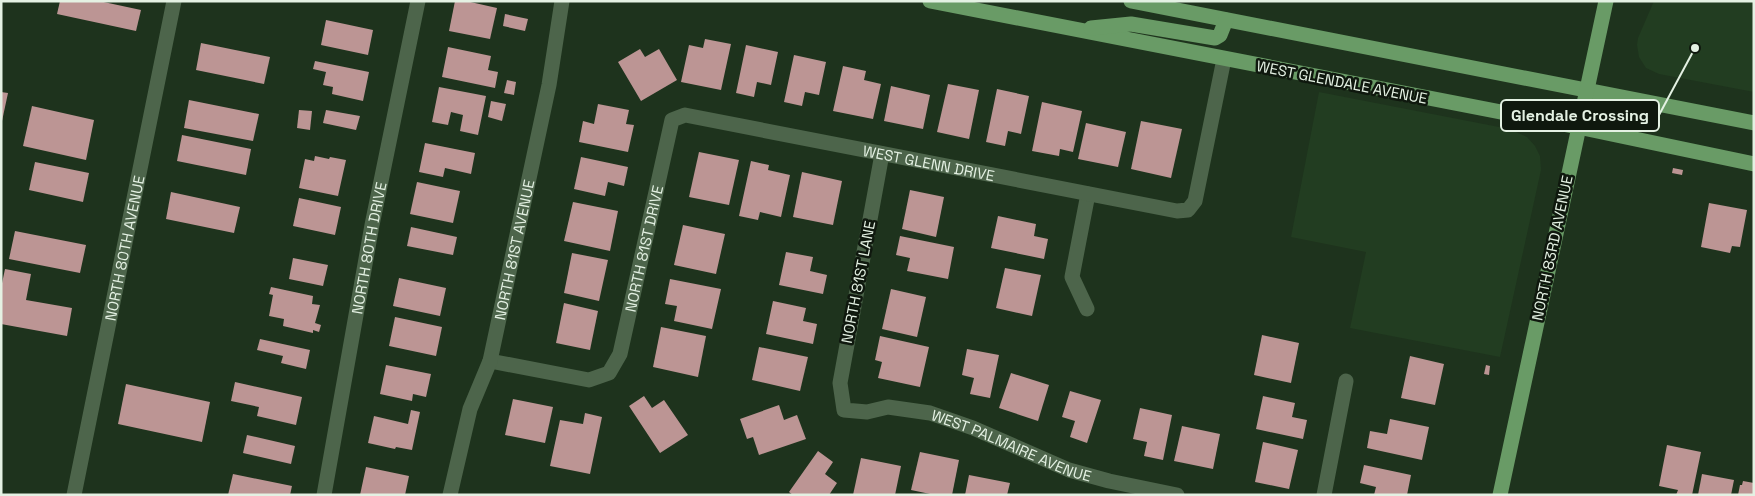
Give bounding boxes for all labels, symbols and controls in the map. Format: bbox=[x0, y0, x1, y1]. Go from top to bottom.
street label: WEST GLENDALE AVENUE bbox=[1255, 56, 1429, 108]
callout: Glendale Crossing bbox=[1501, 100, 1659, 131]
text: Glendale Crossing bbox=[1511, 105, 1649, 126]
street label: WEST GLENN DRIVE bbox=[861, 140, 996, 185]
street label: NORTH 80TH AVENUE bbox=[100, 174, 148, 322]
street label: NORTH 83RD AVENUE bbox=[1527, 174, 1577, 322]
street label: NORTH 81ST AVENUE bbox=[490, 178, 538, 322]
street label: NORTH 80TH DRIVE bbox=[347, 180, 390, 316]
street label: NORTH 81ST DRIVE bbox=[620, 183, 667, 314]
street label: NORTH 81ST LANE bbox=[837, 219, 879, 345]
street label: WEST PALMAIRE AVENUE bbox=[929, 405, 1094, 485]

